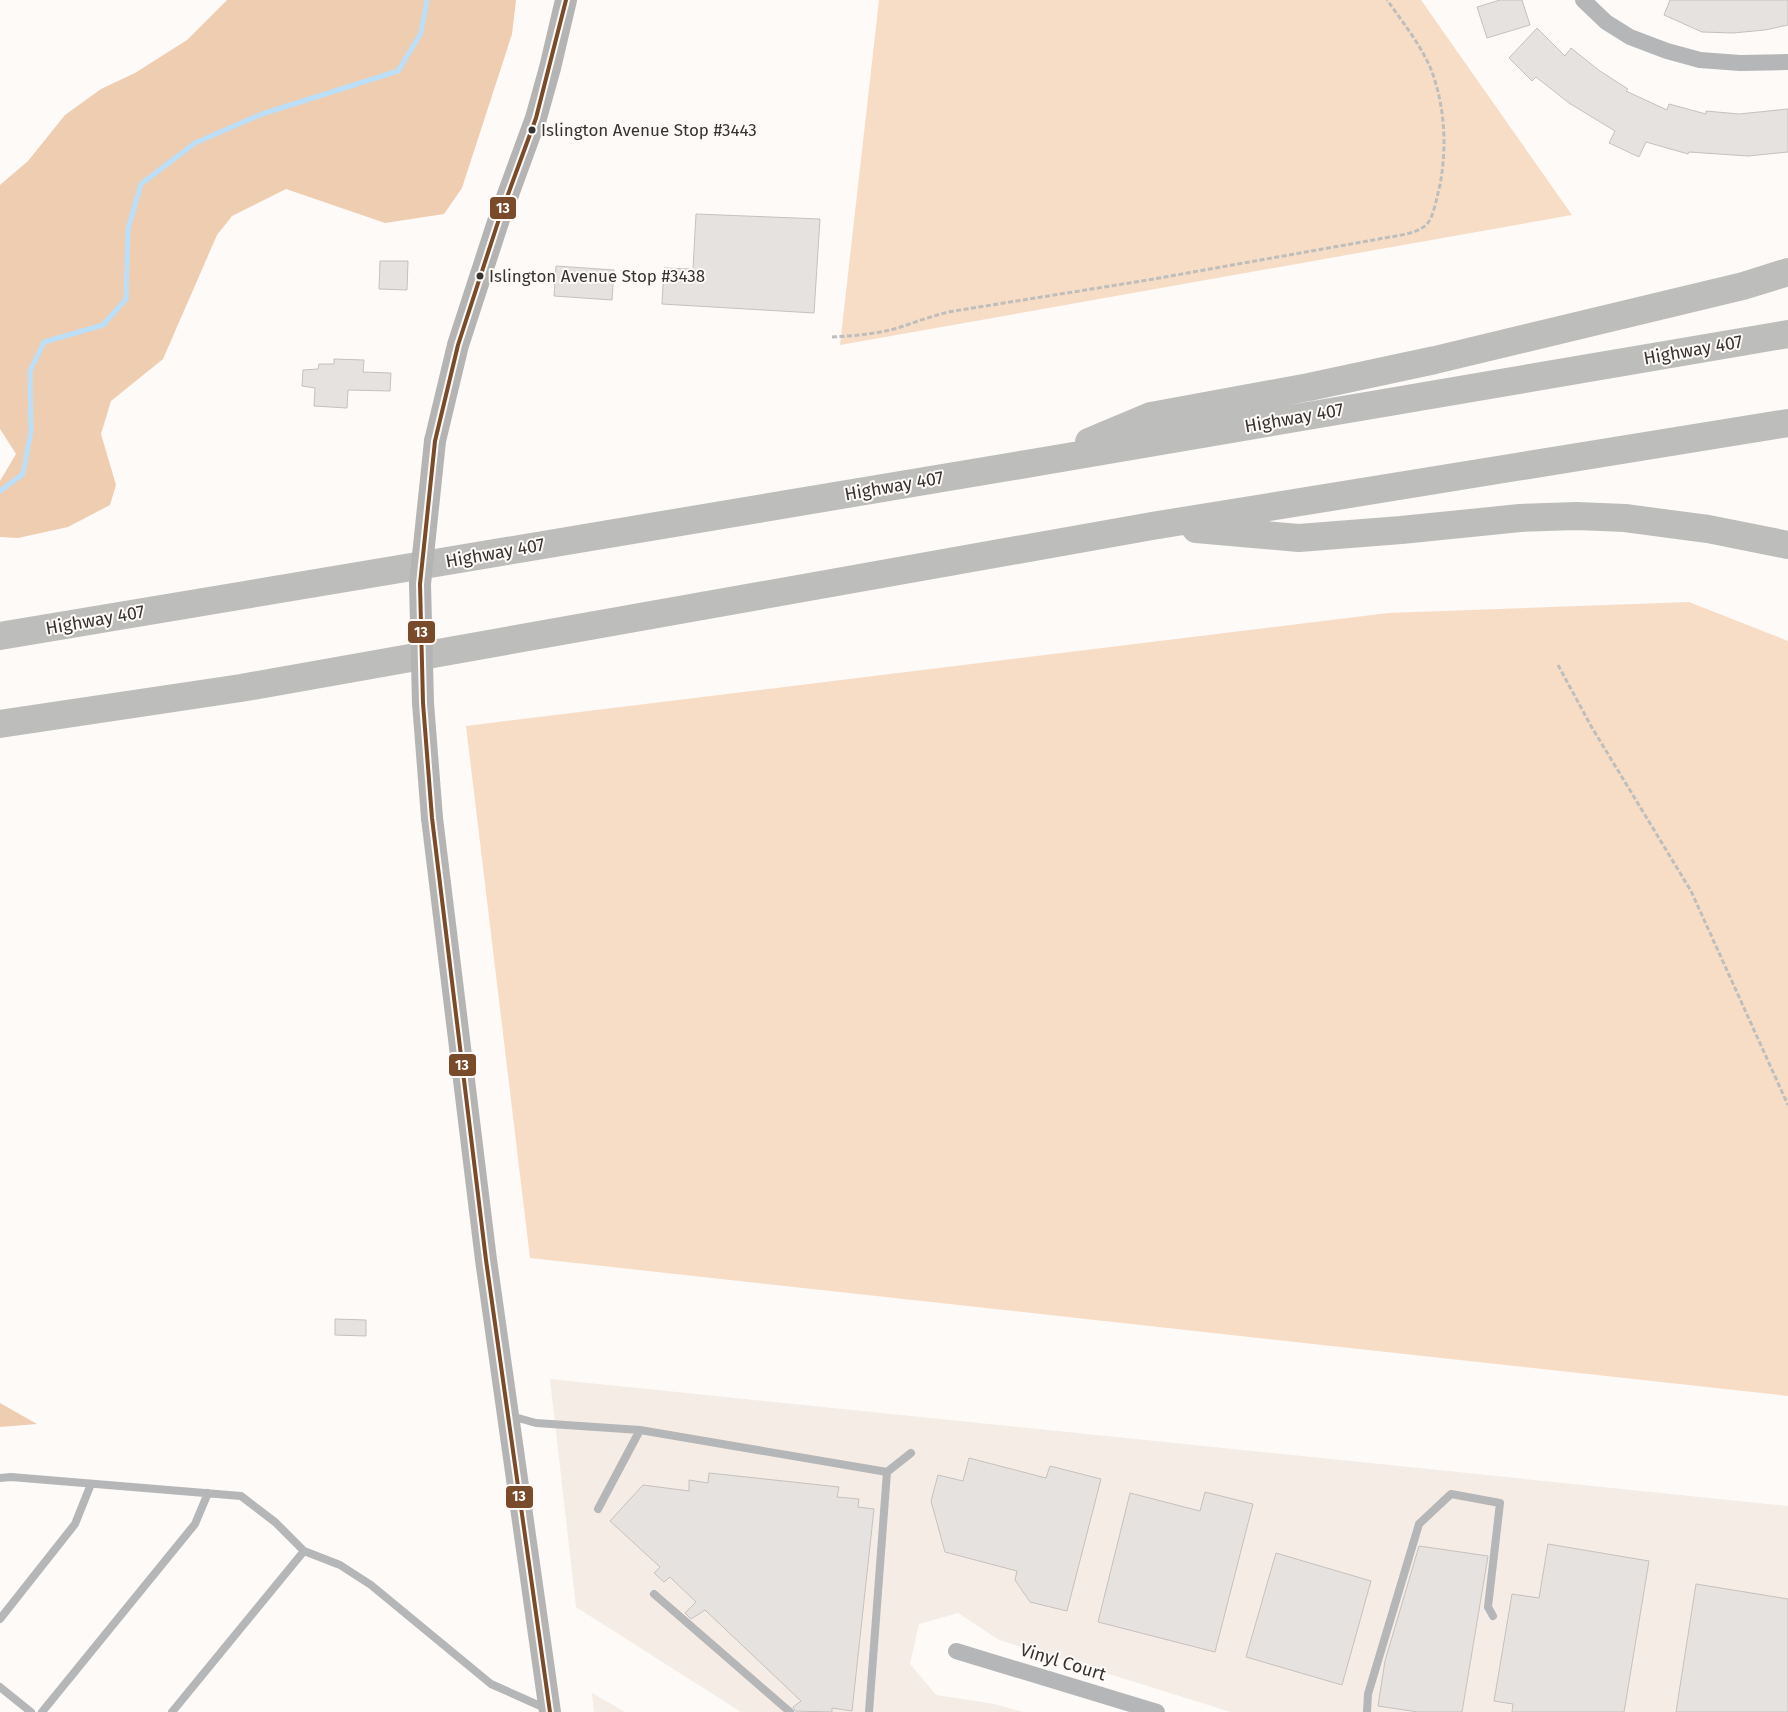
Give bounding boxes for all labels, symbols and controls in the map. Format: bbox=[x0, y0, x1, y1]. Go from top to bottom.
place label: Islington Avenue Stop #3443 bbox=[541, 120, 757, 141]
marker: Islington Avenue Stop #3443 bbox=[527, 125, 537, 135]
line badge: 13 bbox=[489, 196, 517, 220]
text: 13 bbox=[496, 200, 510, 217]
place label: Islington Avenue Stop #3438 bbox=[489, 266, 705, 287]
marker: Islington Avenue Stop #3438 bbox=[475, 271, 485, 281]
street label: Highway 407 bbox=[1642, 330, 1744, 370]
street label: Highway 407 bbox=[1243, 398, 1345, 438]
street label: Highway 407 bbox=[843, 466, 945, 506]
street label: Highway 407 bbox=[444, 533, 546, 573]
street label: Highway 407 bbox=[44, 600, 146, 640]
line badge: 13 bbox=[407, 620, 436, 644]
text: 13 bbox=[414, 624, 428, 641]
line badge: 13 bbox=[448, 1053, 477, 1077]
text: 13 bbox=[455, 1057, 469, 1074]
line badge: 13 bbox=[505, 1485, 534, 1509]
text: 13 bbox=[512, 1488, 526, 1505]
street label: Vinyl Court bbox=[1017, 1639, 1109, 1686]

